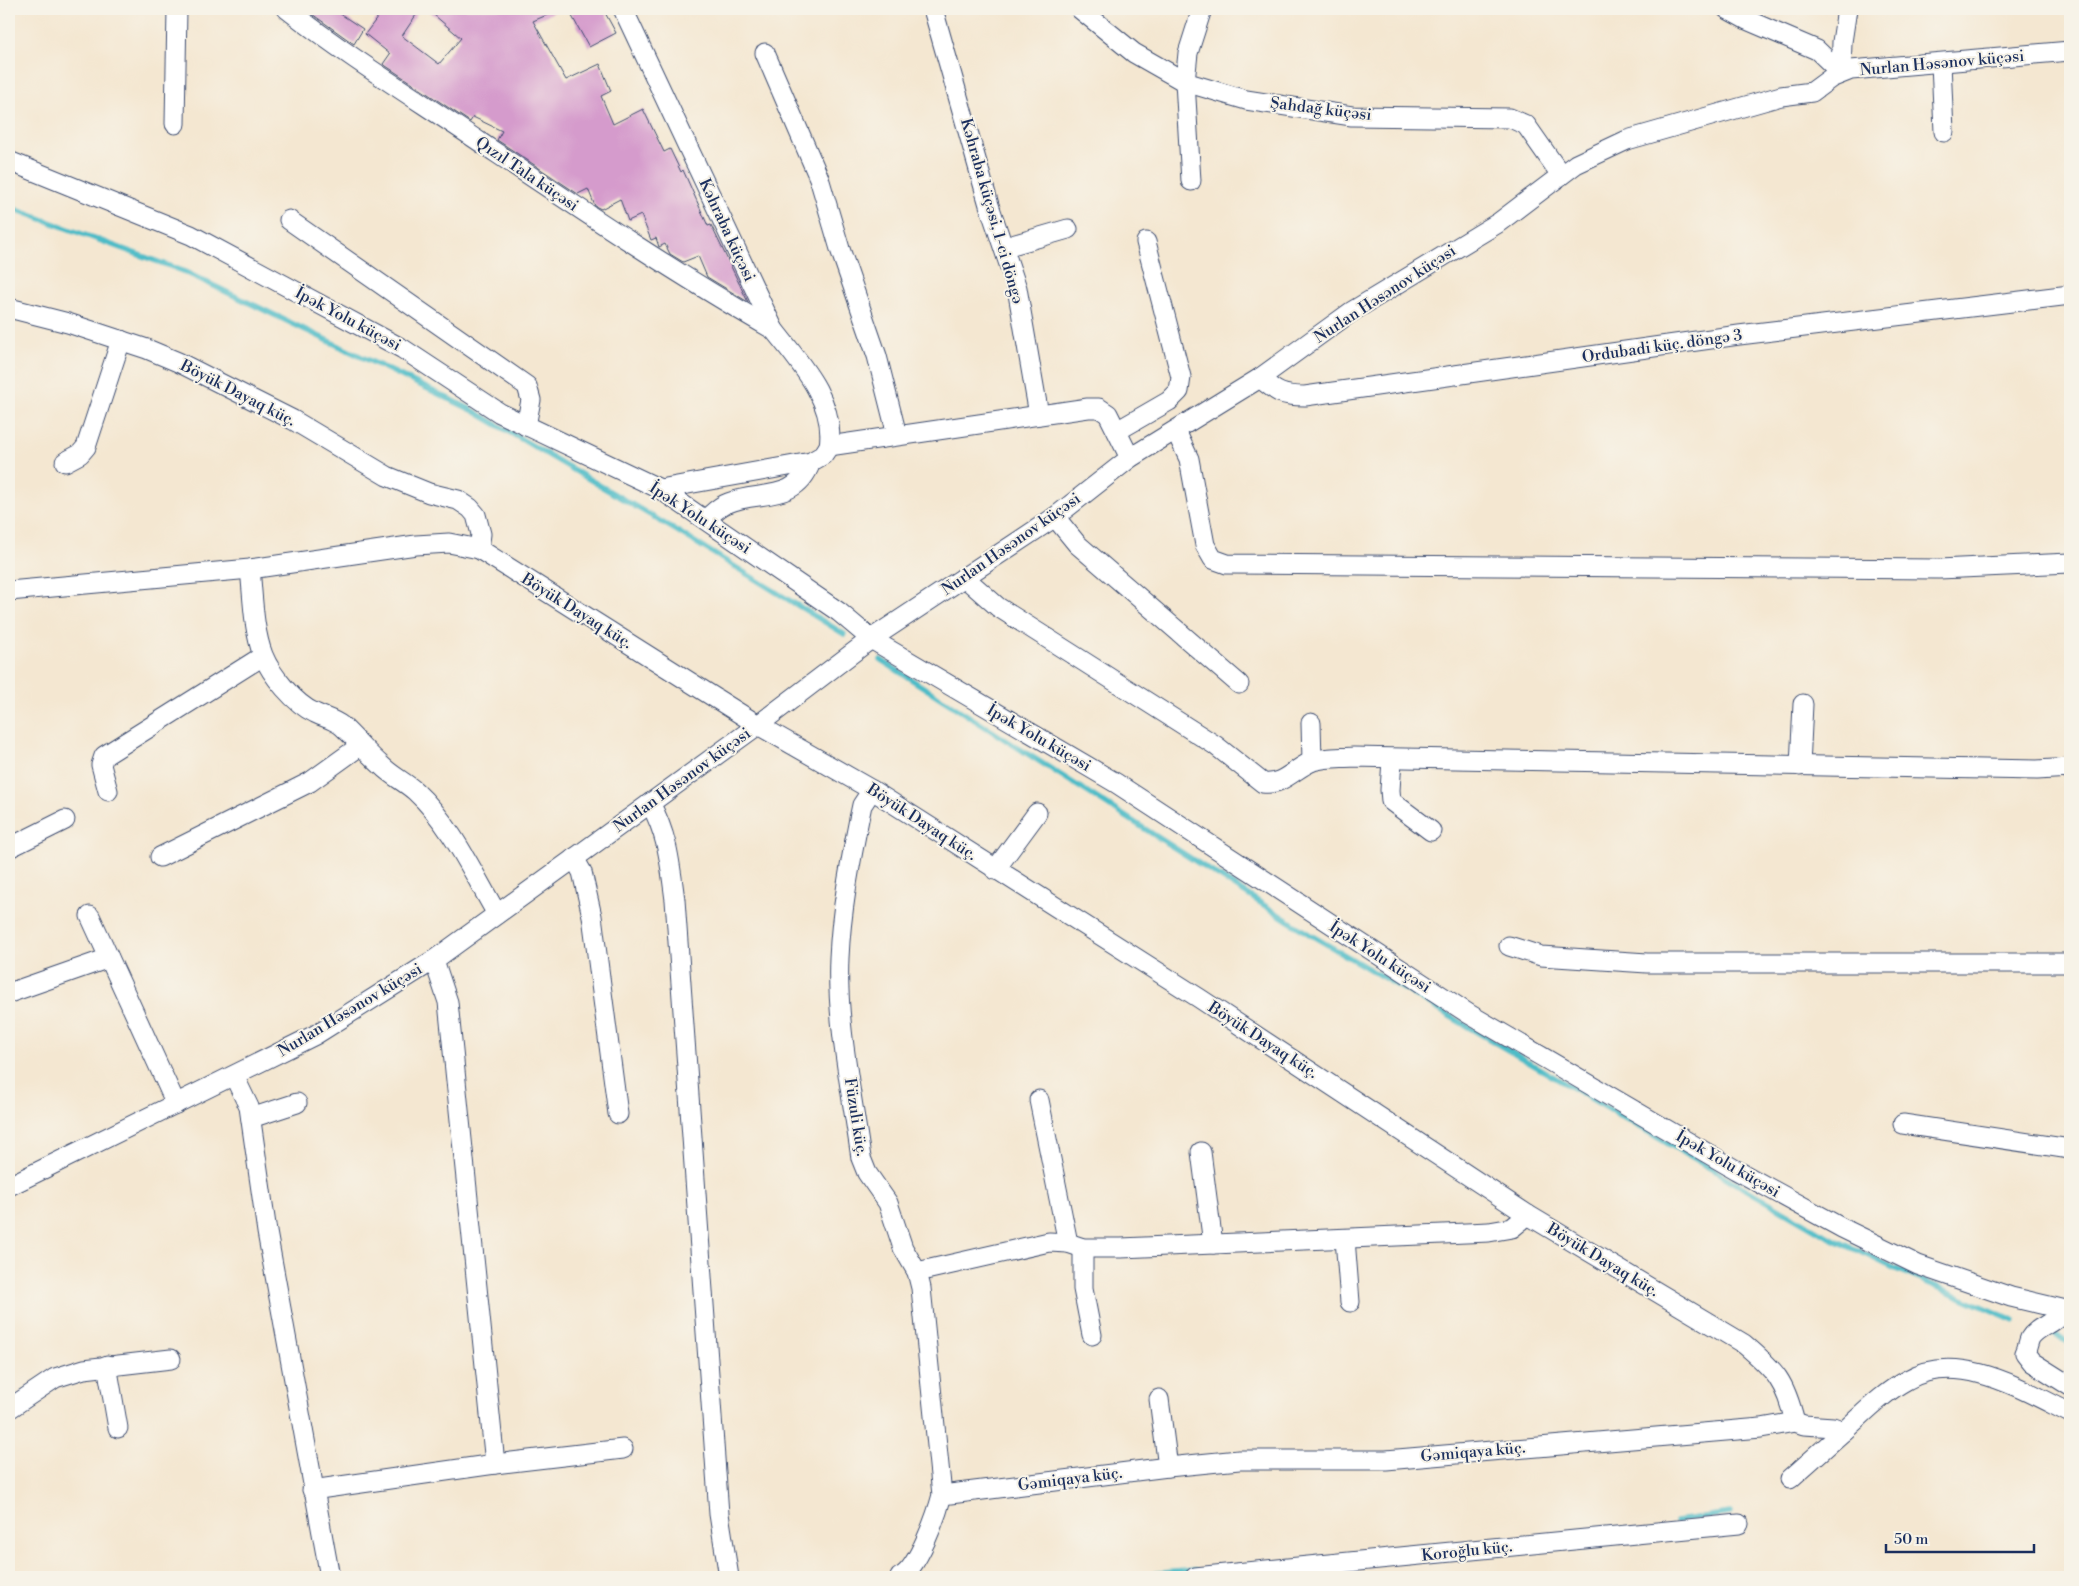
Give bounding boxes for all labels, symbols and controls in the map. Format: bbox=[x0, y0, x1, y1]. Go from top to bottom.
street label: Nurlan Həsənov küçəsi bbox=[1859, 46, 2025, 80]
street label: Şahdağ küçəsi bbox=[1269, 93, 1373, 125]
street label: Kəhraba küçəsi, 1-ci döngə bbox=[956, 116, 1028, 306]
street label: Qızıl Tala küçəsi bbox=[472, 132, 582, 216]
street label: Kəhraba küçəsi bbox=[694, 175, 760, 285]
street label: Nurlan Həsənov küçəsi bbox=[1310, 241, 1460, 347]
street label: İpək Yolu küçəsi bbox=[292, 281, 405, 355]
street label: Ordubadi küç. döngə 3 bbox=[1581, 325, 1744, 367]
street label: Böyük Dayaq küç. bbox=[176, 355, 299, 431]
street label: İpək Yolu küçəsi bbox=[645, 476, 756, 558]
street label: Nurlan Həsənov küçəsi bbox=[938, 488, 1084, 600]
street label: Böyük Dayaq küç. bbox=[517, 568, 636, 653]
street label: İpək Yolu küçəsi bbox=[983, 698, 1096, 776]
street label: Nurlan Həsənov küçəsi bbox=[609, 723, 755, 837]
street label: Böyük Dayaq küç. bbox=[863, 779, 981, 865]
street label: İpək Yolu küçəsi bbox=[1325, 915, 1436, 997]
street label: Nurlan Həsənov küçəsi bbox=[274, 959, 426, 1061]
street label: Böyük Dayaq küç. bbox=[1204, 997, 1322, 1083]
street label: Füzuli küç. bbox=[840, 1076, 872, 1158]
street label: İpək Yolu küçəsi bbox=[1672, 1124, 1785, 1202]
street label: Böyük Dayaq küç. bbox=[1543, 1218, 1663, 1301]
street label: Gəmiqaya küç. bbox=[1420, 1437, 1526, 1467]
street label: Gəmiqaya küç. bbox=[1017, 1463, 1123, 1495]
scale bar bbox=[1886, 1521, 2034, 1553]
text: 50 m bbox=[1894, 1530, 1928, 1549]
street label: Koroğlu küç. bbox=[1421, 1536, 1513, 1566]

